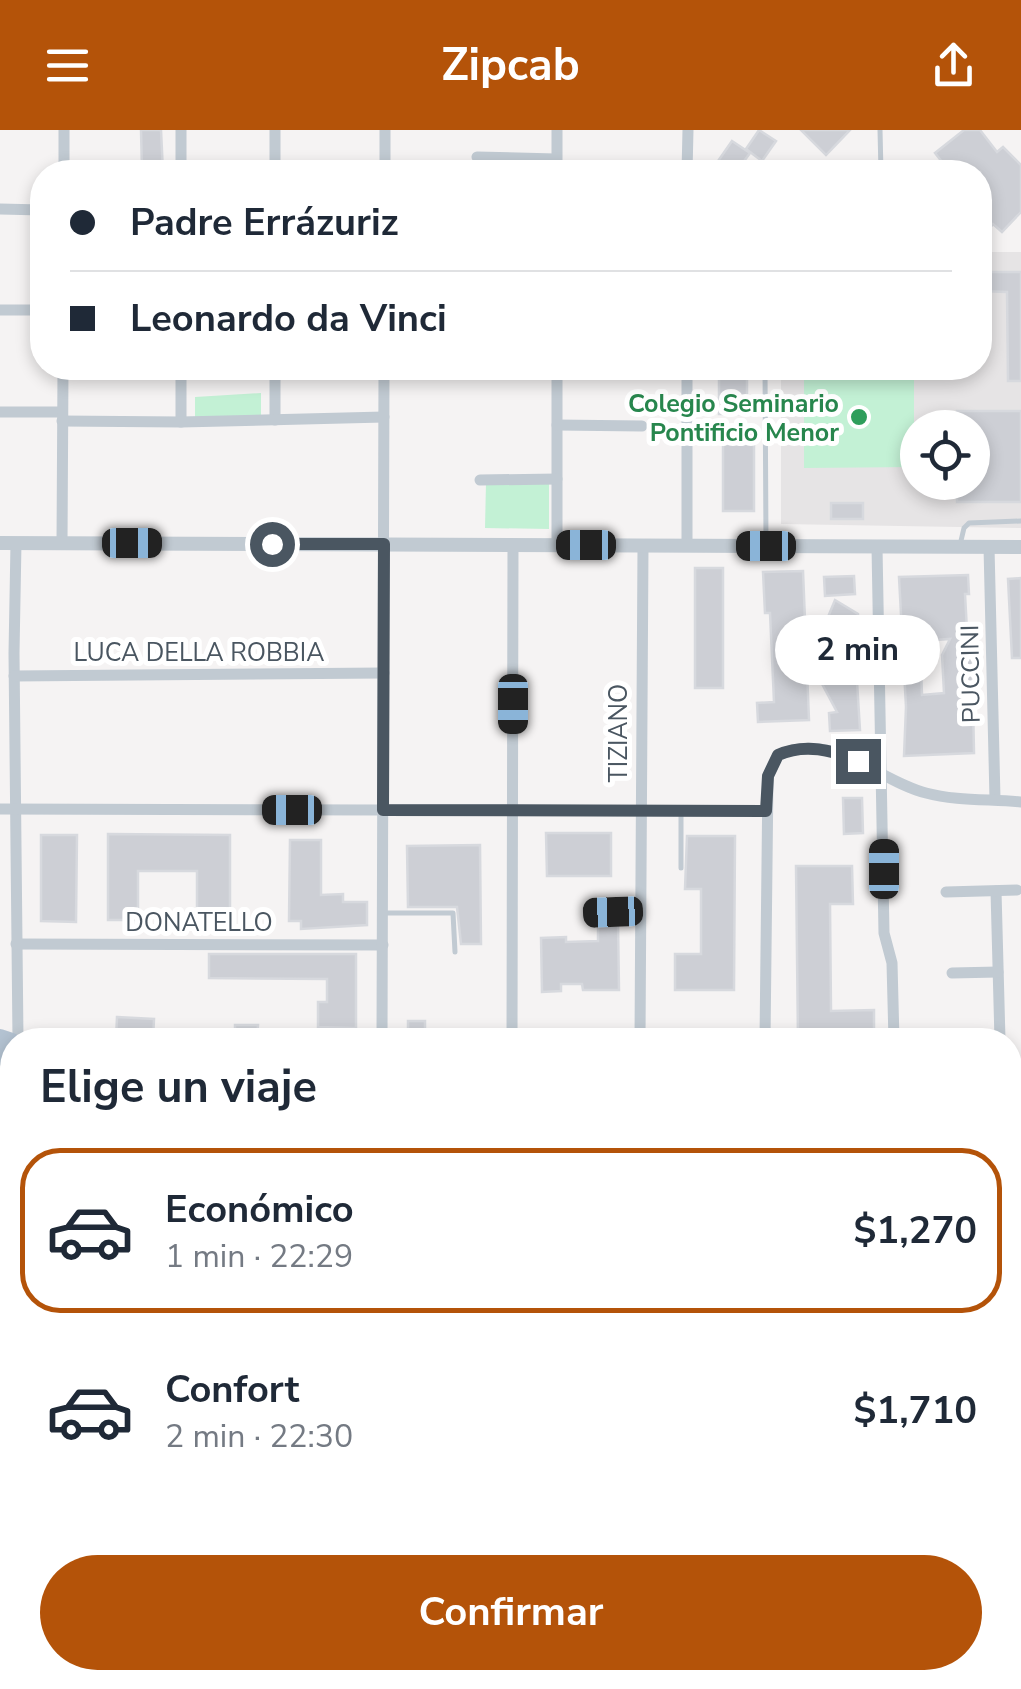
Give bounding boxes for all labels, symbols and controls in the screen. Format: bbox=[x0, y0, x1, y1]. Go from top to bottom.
text: Zipcab bbox=[441, 35, 580, 96]
icon: menu bbox=[40, 38, 95, 93]
icon: share bbox=[926, 38, 981, 93]
text: Padre Errázuriz bbox=[130, 197, 399, 248]
text: Leonardo da Vinci bbox=[130, 293, 447, 344]
place label: Colegio Seminario Pontificio Menor bbox=[628, 387, 839, 450]
marker: Colegio Seminario Pontificio Menor bbox=[848, 406, 870, 428]
map controls bbox=[900, 410, 990, 500]
button: locate bbox=[900, 410, 990, 500]
route start bbox=[250, 522, 295, 567]
car bbox=[102, 528, 162, 558]
car bbox=[556, 530, 616, 560]
car bbox=[736, 531, 796, 561]
callout: 2 min bbox=[776, 616, 940, 686]
street label: PUCCINI bbox=[953, 624, 989, 723]
text: 2 min bbox=[816, 628, 899, 671]
street label: LUCA DELLA ROBBIA bbox=[74, 636, 324, 670]
car bbox=[498, 674, 528, 734]
street label: TIZIANO bbox=[602, 684, 636, 782]
route end bbox=[836, 739, 881, 784]
car bbox=[262, 795, 322, 825]
car bbox=[869, 839, 899, 899]
car bbox=[582, 896, 644, 928]
street label: DONATELLO bbox=[125, 906, 273, 940]
text: Elige un viaje bbox=[40, 1057, 317, 1118]
text: Económico bbox=[165, 1184, 354, 1235]
icon: car bbox=[45, 1186, 135, 1276]
text: $1,270 bbox=[854, 1205, 977, 1256]
text: 1 min · 22:29 bbox=[165, 1235, 353, 1278]
text: Confort bbox=[165, 1364, 299, 1415]
icon: car bbox=[45, 1366, 135, 1456]
text: $1,710 bbox=[854, 1385, 977, 1436]
text: 2 min · 22:30 bbox=[165, 1415, 353, 1458]
button: Confirmar bbox=[40, 1555, 982, 1670]

